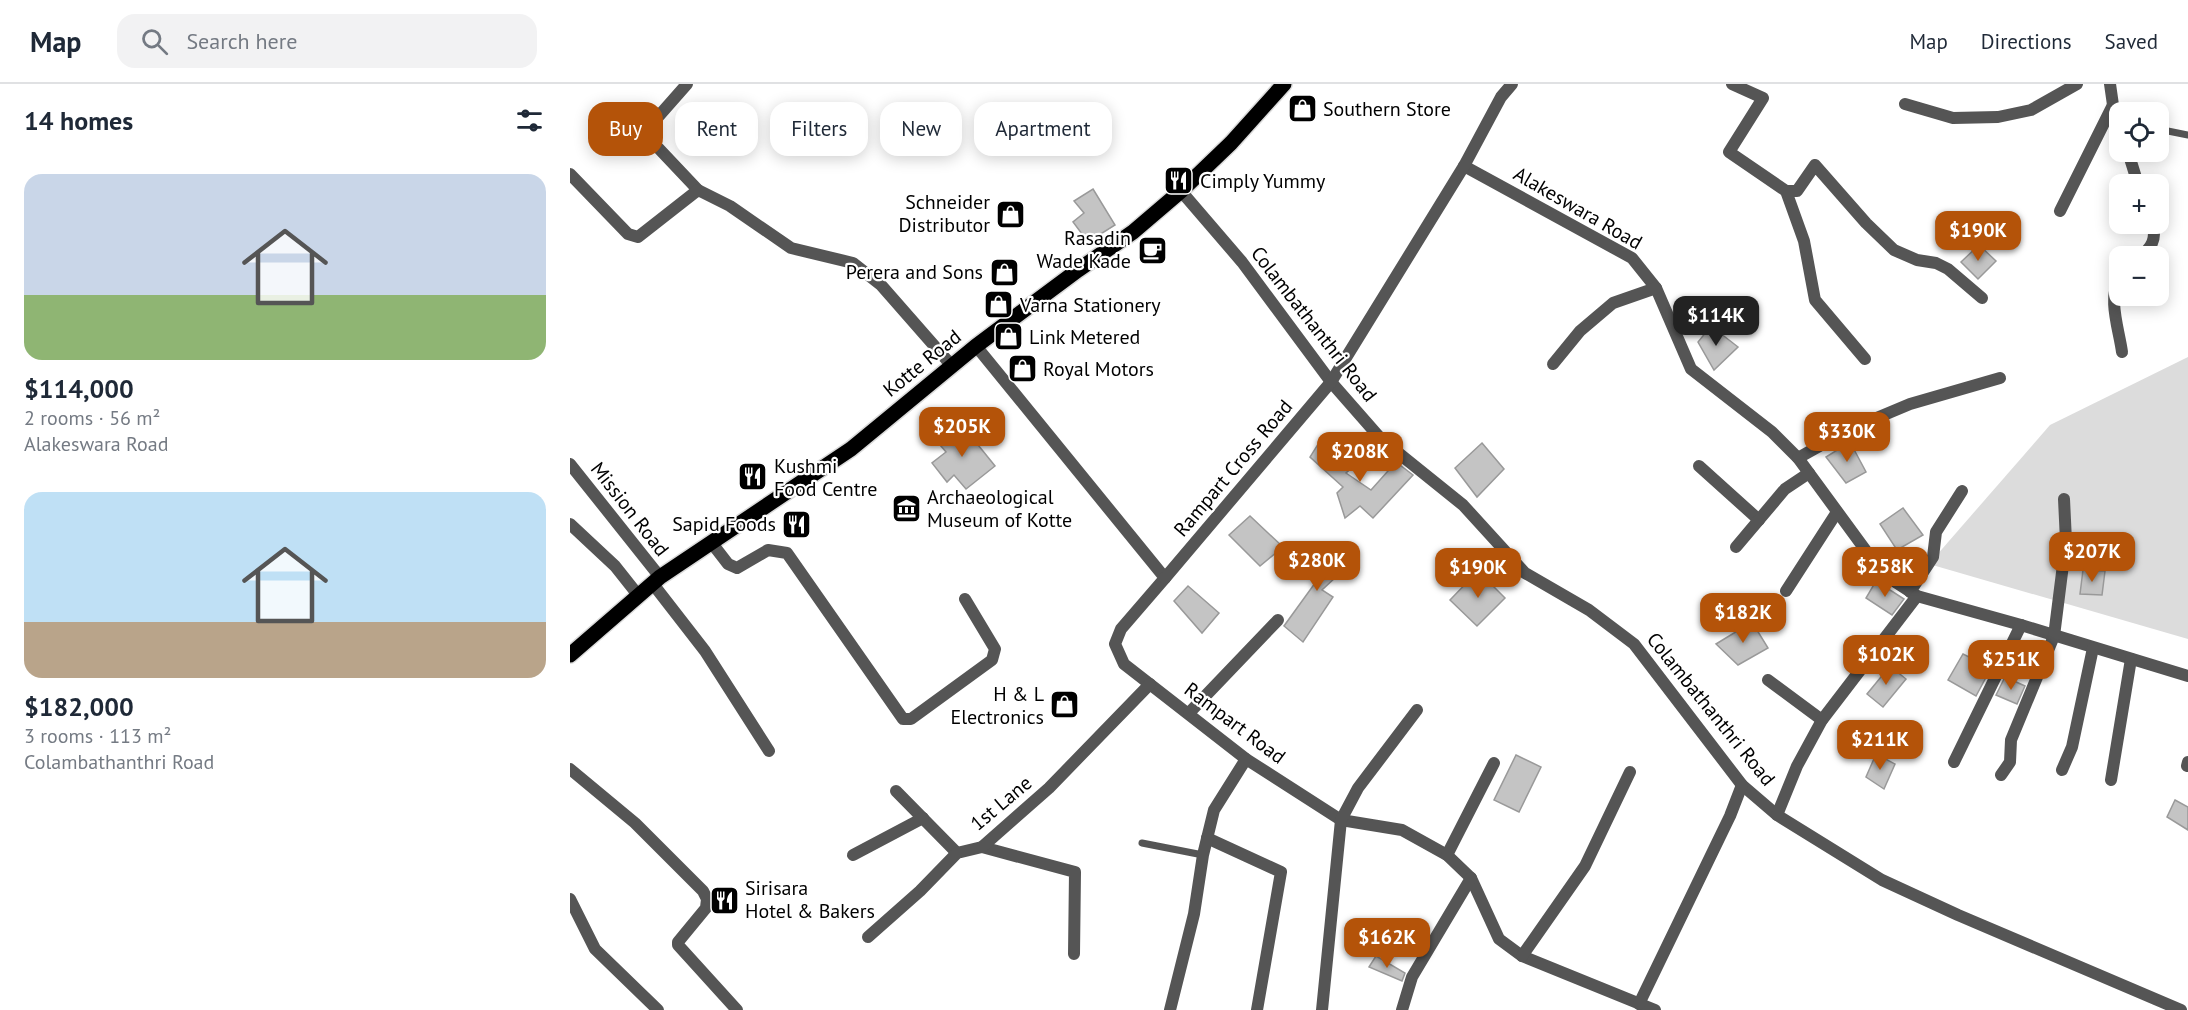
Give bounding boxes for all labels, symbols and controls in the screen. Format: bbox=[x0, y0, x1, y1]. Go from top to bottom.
search box bbox=[117, 14, 537, 68]
text: Map bbox=[30, 23, 81, 60]
icon: search bbox=[138, 25, 171, 58]
text: Search here bbox=[186, 27, 297, 55]
text: Map bbox=[1909, 28, 1948, 55]
text: Directions bbox=[1981, 28, 2072, 55]
text: Saved bbox=[2105, 28, 2158, 55]
shop icon: Southern Store bbox=[1286, 93, 1318, 125]
place label: Southern Store bbox=[1323, 96, 1451, 122]
chip: Buy bbox=[588, 102, 663, 156]
chip: Rent bbox=[675, 102, 758, 156]
chip: Filters bbox=[770, 102, 868, 156]
chip: New bbox=[880, 102, 962, 156]
chip: Apartment bbox=[974, 102, 1112, 156]
map controls bbox=[2109, 102, 2169, 306]
button: locate bbox=[2109, 102, 2169, 162]
text: 14 homes bbox=[24, 104, 133, 137]
icon: filters bbox=[513, 104, 546, 137]
street label: Alakeswara Road bbox=[1509, 161, 1647, 255]
restaurant icon: Cimply Yummy bbox=[1163, 165, 1195, 197]
place label: Cimply Yummy bbox=[1200, 168, 1326, 194]
button: + bbox=[2109, 174, 2169, 234]
place label: Schneider Distributor bbox=[899, 189, 990, 238]
shop icon: Schneider Distributor bbox=[995, 198, 1027, 230]
pin: $190K bbox=[1936, 211, 2020, 262]
icon: home bbox=[231, 213, 339, 321]
text: $190K bbox=[1949, 217, 2007, 243]
place label: Rasadin Wade Kade bbox=[1037, 225, 1131, 274]
cafe icon: Rasadin Wade Kade bbox=[1136, 234, 1168, 266]
street label: Colambathanthri Road bbox=[1245, 241, 1383, 407]
button: − bbox=[2109, 246, 2169, 306]
shop icon: Perera and Sons bbox=[988, 256, 1020, 288]
place label: Perera and Sons bbox=[846, 259, 983, 285]
shop icon: Varna Stationery bbox=[983, 289, 1015, 321]
place label: Varna Stationery bbox=[1019, 292, 1161, 318]
pin: $114K bbox=[1674, 296, 1758, 347]
text: $114K bbox=[1687, 302, 1745, 328]
shop icon: Link Metered bbox=[992, 321, 1024, 353]
street label: Kotte Road bbox=[878, 324, 966, 402]
place label: Link Metered bbox=[1029, 324, 1140, 350]
shop icon: Royal Motors bbox=[1006, 353, 1038, 385]
place label: Royal Motors bbox=[1043, 356, 1154, 382]
text: $114,000 bbox=[24, 372, 134, 405]
street label: Rampart Cross Road bbox=[1168, 394, 1298, 542]
text: 2 rooms · 56 m² bbox=[24, 405, 160, 431]
pin: $205K bbox=[920, 407, 1004, 458]
pin: $330K bbox=[1805, 412, 1889, 463]
text: $205K bbox=[933, 413, 991, 439]
text: $330K bbox=[1818, 418, 1876, 444]
text: Alakeswara Road bbox=[24, 431, 168, 457]
pin: $208K bbox=[1318, 432, 1402, 483]
text: $208K bbox=[1331, 438, 1389, 464]
place label: Kushmi Food Centre bbox=[774, 453, 877, 502]
street label: Mission Road bbox=[585, 457, 675, 561]
restaurant icon: Kushmi Food Centre bbox=[737, 461, 769, 493]
place label: Archaeological Museum of Kotte bbox=[927, 484, 1072, 533]
museum icon: Archaeological Museum of Kotte bbox=[890, 493, 922, 525]
restaurant icon: Sapid Foods bbox=[781, 508, 813, 540]
place label: Sapid Foods bbox=[672, 511, 776, 537]
icon: home bbox=[231, 531, 339, 639]
pin: $207K bbox=[2050, 532, 2134, 583]
text: $207K bbox=[2063, 538, 2121, 564]
pin: $280K bbox=[1275, 541, 1359, 592]
text: $280K bbox=[1288, 547, 1346, 573]
pin: $258K bbox=[1843, 547, 1927, 598]
pin: $190K bbox=[1436, 548, 1520, 599]
text: $258K bbox=[1856, 553, 1914, 579]
text: $190K bbox=[1449, 554, 1507, 580]
pin: $182K bbox=[1701, 593, 1785, 644]
text: $182K bbox=[1714, 599, 1772, 625]
street label: Colambathanthri Road bbox=[1641, 627, 1781, 791]
pin: $102K bbox=[1844, 635, 1928, 686]
pin: $251K bbox=[1969, 640, 2053, 691]
text: $102K bbox=[1857, 641, 1915, 667]
text: $251K bbox=[1982, 646, 2040, 672]
street label: Rampart Road bbox=[1179, 676, 1291, 770]
place label: H & L Electronics bbox=[950, 681, 1044, 730]
shop icon: H & L Electronics bbox=[1049, 689, 1081, 721]
text: $182,000 bbox=[24, 690, 134, 723]
pin: $211K bbox=[1838, 720, 1922, 771]
text: 3 rooms · 113 m² bbox=[24, 723, 171, 749]
text: $211K bbox=[1851, 726, 1909, 752]
text: Colambathanthri Road bbox=[24, 749, 214, 775]
street label: 1st Lane bbox=[965, 770, 1037, 836]
place label: Sirisara Hotel & Bakers bbox=[745, 875, 875, 924]
restaurant icon: Sirisara Hotel & Bakers bbox=[708, 884, 740, 916]
pin: $162K bbox=[1345, 918, 1429, 969]
text: $162K bbox=[1358, 924, 1416, 950]

